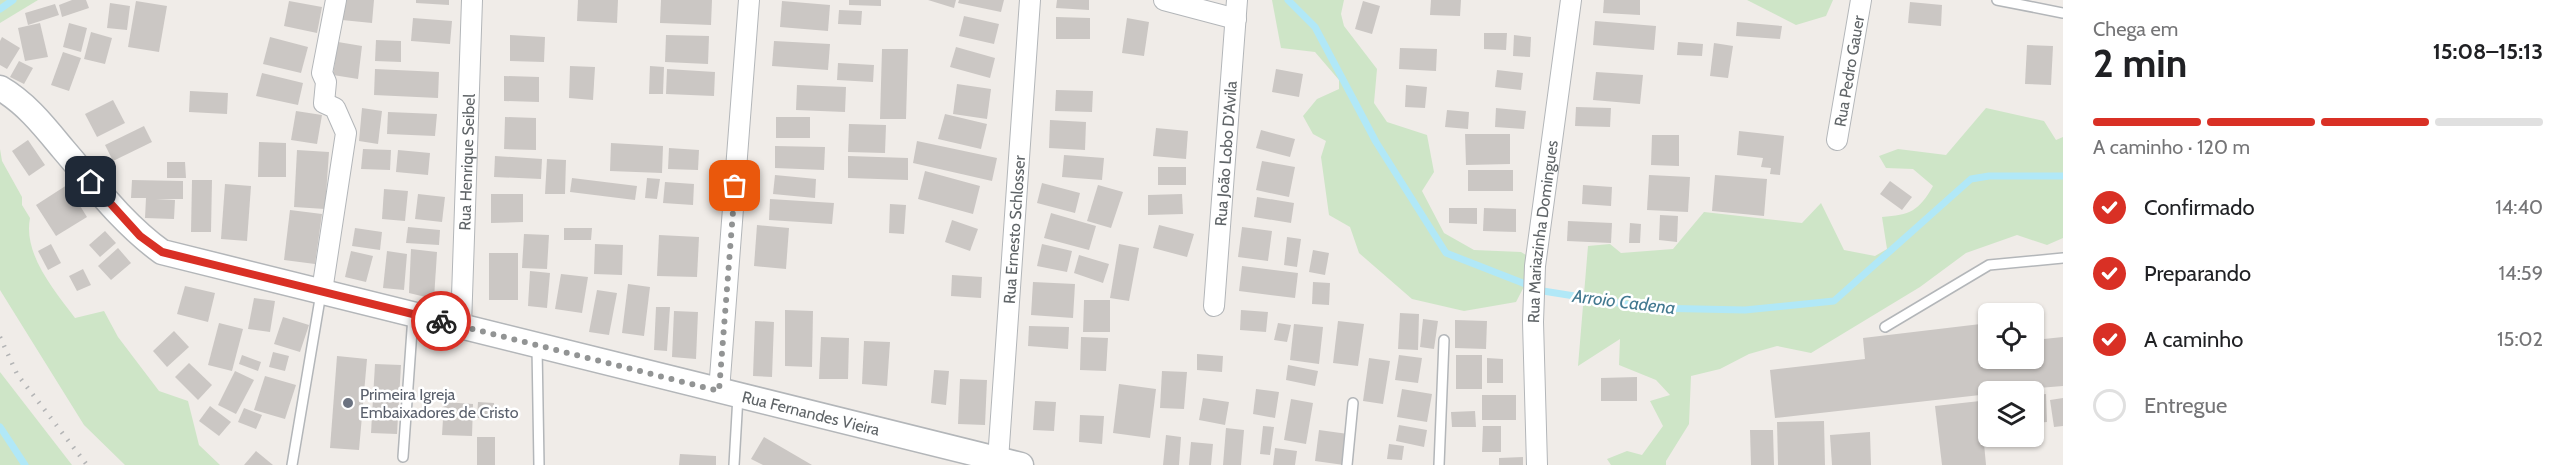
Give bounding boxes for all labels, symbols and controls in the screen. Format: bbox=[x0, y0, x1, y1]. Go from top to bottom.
street label: Rua Pedro Gauer bbox=[1830, 13, 1868, 128]
text: Chega em bbox=[2093, 17, 2178, 41]
text: 15:08–15:13 bbox=[2433, 38, 2543, 65]
text: 2 min bbox=[2093, 39, 2187, 87]
street label: Rua João Lobo D'Avila bbox=[1211, 80, 1241, 227]
street label: Rua Henrique Seibel bbox=[455, 93, 479, 231]
text: A caminho · 120 m bbox=[2093, 135, 2250, 159]
street label: Rua Mariazinha Domingues bbox=[1524, 139, 1562, 323]
street label: Rua Ernesto Schlosser bbox=[1000, 154, 1029, 304]
pin bbox=[65, 156, 116, 207]
pin bbox=[709, 160, 760, 211]
icon: home bbox=[74, 165, 107, 198]
icon: bag bbox=[718, 169, 751, 202]
icon: check bbox=[2093, 191, 2126, 224]
text: Confirmado bbox=[2144, 194, 2255, 221]
text: 14:40 bbox=[2495, 195, 2543, 219]
icon: check bbox=[2093, 257, 2126, 290]
text: Preparando bbox=[2144, 260, 2251, 287]
text: 14:59 bbox=[2499, 261, 2543, 285]
water label: Arroio Cadena bbox=[1570, 285, 1677, 319]
courier bbox=[411, 291, 471, 351]
map controls bbox=[1978, 303, 2044, 447]
button: locate bbox=[1978, 303, 2044, 369]
icon: bike bbox=[425, 305, 458, 338]
icon: check bbox=[2093, 323, 2126, 356]
text: A caminho bbox=[2144, 326, 2243, 353]
text: 15:02 bbox=[2497, 327, 2543, 351]
button: layers bbox=[1978, 381, 2044, 447]
place label: Primeira Igreja Embaixadores de Cristo bbox=[360, 385, 519, 422]
street label: Rua Fernandes Vieira bbox=[740, 387, 882, 440]
text: Entregue bbox=[2144, 392, 2227, 419]
marker: Primeira Igreja Embaixadores de Cristo bbox=[341, 396, 355, 410]

